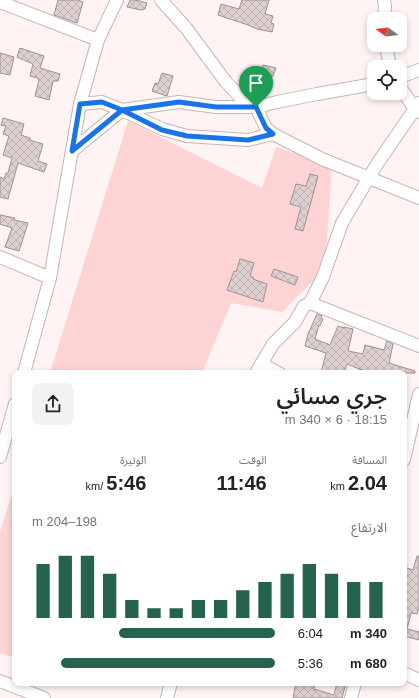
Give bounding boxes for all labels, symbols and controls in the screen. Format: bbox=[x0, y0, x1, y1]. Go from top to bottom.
north arrow bbox=[367, 12, 407, 52]
map controls bbox=[367, 12, 407, 100]
button: locate bbox=[367, 60, 407, 100]
pin bbox=[239, 66, 273, 107]
icon: arrive bbox=[245, 72, 267, 94]
button: share bbox=[32, 383, 74, 425]
text: جري مسائي bbox=[277, 384, 387, 409]
text: 18:15 · 6 × 340 m bbox=[285, 412, 387, 427]
text: الوتيرة bbox=[120, 454, 146, 466]
text: الوقت bbox=[239, 454, 267, 466]
text: المسافة bbox=[352, 454, 387, 466]
text: 5:46 bbox=[106, 472, 146, 494]
text: 11:46 bbox=[217, 472, 267, 494]
text: 2.04 bbox=[348, 472, 387, 494]
text: /km bbox=[86, 480, 106, 492]
text: km bbox=[330, 480, 348, 492]
text: 198–204 m bbox=[32, 514, 97, 529]
text: الارتفاع bbox=[351, 520, 387, 535]
text: 6:04 bbox=[298, 626, 323, 641]
text: 340 m bbox=[350, 626, 387, 641]
text: 5:36 bbox=[298, 656, 323, 671]
text: 680 m bbox=[350, 656, 387, 671]

